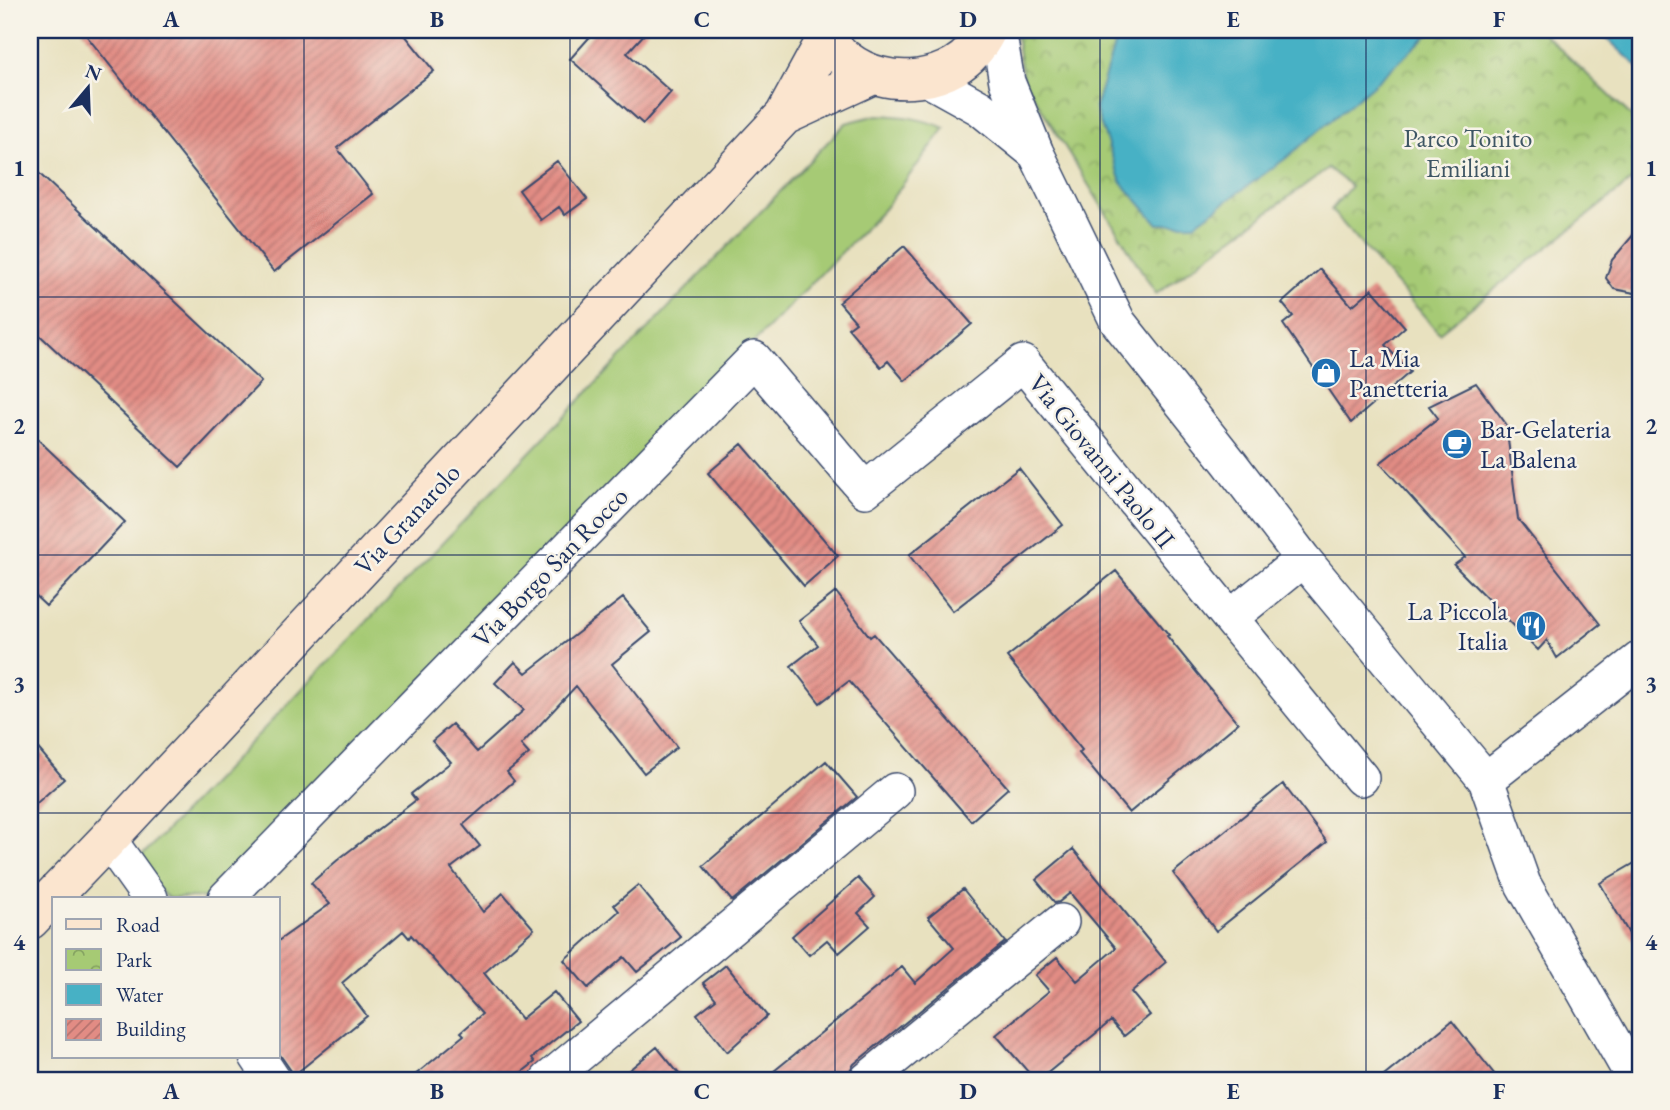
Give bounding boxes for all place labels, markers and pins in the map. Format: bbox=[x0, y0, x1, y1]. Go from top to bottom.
place label: La Mia Panetteria bbox=[1349, 341, 1449, 405]
shop icon: La Mia Panetteria bbox=[1309, 356, 1343, 390]
place label: Bar-Gelateria La Balena bbox=[1480, 412, 1612, 476]
cafe icon: Bar-Gelateria La Balena bbox=[1440, 427, 1474, 461]
place label: La Piccola Italia bbox=[1407, 594, 1509, 658]
restaurant icon: La Piccola Italia bbox=[1514, 609, 1548, 643]

